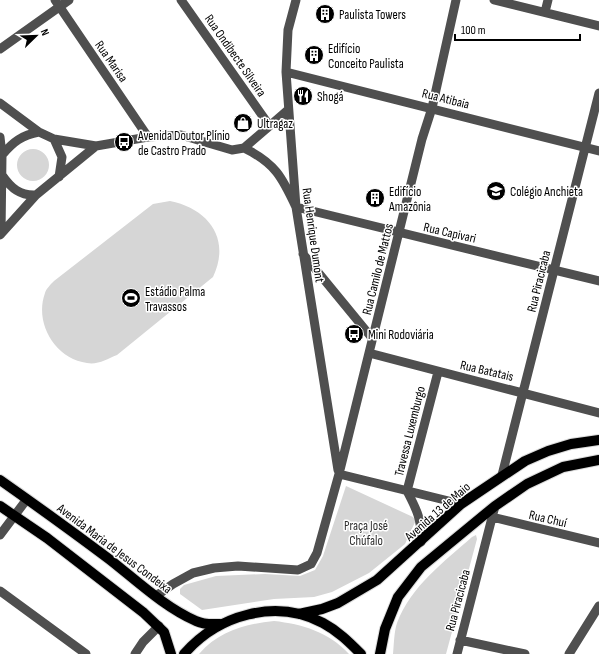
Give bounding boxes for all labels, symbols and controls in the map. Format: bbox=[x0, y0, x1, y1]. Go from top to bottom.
building icon: Paulista Towers bbox=[314, 3, 336, 25]
place label: Paulista Towers bbox=[339, 7, 406, 23]
street label: Rua Ondibecte Silveira bbox=[201, 11, 269, 100]
north arrow bbox=[16, 16, 56, 56]
scale bar bbox=[455, 16, 580, 42]
text: 100 m bbox=[461, 23, 486, 38]
text: N bbox=[38, 27, 52, 38]
street label: Rua Marisa bbox=[91, 38, 131, 85]
place label: Edifício Conceito Paulista bbox=[328, 41, 404, 72]
building icon: Edifício Conceito Paulista bbox=[303, 44, 325, 66]
restaurant icon: Shogá bbox=[292, 85, 314, 107]
street label: Rua Atibaia bbox=[420, 85, 471, 113]
place label: Shogá bbox=[317, 89, 344, 105]
shop icon: Ultragaz bbox=[232, 112, 254, 134]
place label: Ultragaz bbox=[257, 116, 293, 132]
place label: Avenida Doutor Plínio de Castro Prado bbox=[137, 128, 230, 159]
bus stop icon: Avenida Doutor Plínio de Castro Prado bbox=[113, 131, 135, 153]
school or university icon: Colégio Anchieta bbox=[485, 180, 507, 202]
place label: Edifício Amazônia bbox=[388, 184, 431, 215]
place label: Colégio Anchieta bbox=[510, 184, 583, 200]
street label: Rua Henrique Dumont bbox=[298, 187, 328, 284]
building icon: Edifício Amazônia bbox=[364, 187, 386, 209]
street label: Rua Capivari bbox=[422, 219, 478, 247]
street label: Rua Camilo de Mattos bbox=[359, 222, 397, 317]
street label: Rua Piracicaba bbox=[524, 249, 554, 314]
place label: Estádio Palma Travassos bbox=[145, 284, 205, 315]
sports icon: Estádio Palma Travassos bbox=[120, 287, 142, 309]
bus stop icon: Mini Rodoviária bbox=[343, 323, 365, 345]
place label: Mini Rodoviária bbox=[368, 327, 434, 343]
street label: Rua Batatais bbox=[459, 357, 515, 385]
street label: Travessa Luxemburgo bbox=[391, 385, 429, 478]
street label: Avenida 13 de Maio bbox=[401, 479, 474, 545]
street label: Avenida Maria de Jesus Condeixa bbox=[53, 500, 175, 597]
street label: Rua Chuí bbox=[527, 507, 569, 531]
park label: Praça José Chúfalo bbox=[344, 518, 388, 549]
street label: Rua Piracicaba bbox=[442, 568, 474, 633]

